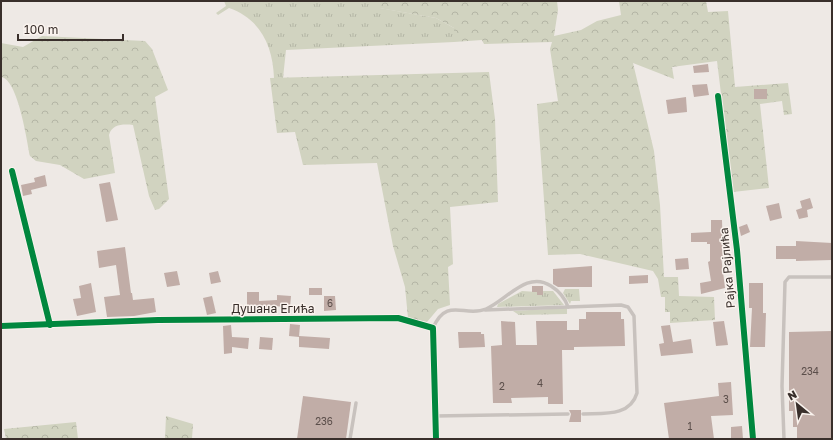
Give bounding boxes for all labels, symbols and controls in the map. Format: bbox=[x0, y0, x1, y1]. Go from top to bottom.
scale bar bbox=[18, 16, 123, 42]
text: 100 m bbox=[24, 22, 58, 37]
street label: Рајка Рајлића bbox=[716, 227, 738, 309]
house number: 6 bbox=[327, 297, 333, 309]
street label: Душана Егића bbox=[231, 301, 315, 316]
house number: 234 bbox=[801, 365, 819, 377]
house number: 4 bbox=[537, 377, 543, 389]
house number: 2 bbox=[499, 380, 505, 392]
north arrow bbox=[777, 384, 817, 424]
text: N bbox=[785, 387, 799, 403]
house number: 3 bbox=[723, 393, 729, 405]
house number: 236 bbox=[315, 415, 333, 427]
house number: 1 bbox=[688, 420, 693, 432]

